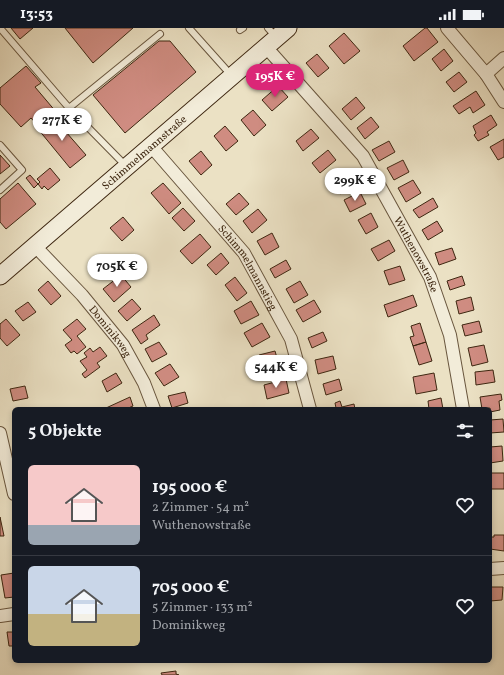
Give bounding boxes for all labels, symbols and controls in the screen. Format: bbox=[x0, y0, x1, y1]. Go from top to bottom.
text: 13:53 bbox=[20, 4, 53, 25]
pin: 195K € bbox=[242, 64, 308, 98]
text: 195K € bbox=[255, 68, 295, 86]
pin: 277K € bbox=[29, 108, 95, 142]
text: 277K € bbox=[42, 112, 82, 130]
street label: Schimmelmannstraße bbox=[99, 112, 191, 194]
pin: 299K € bbox=[322, 168, 388, 202]
text: 299K € bbox=[334, 172, 376, 190]
street label: Wuthenowstraße bbox=[389, 214, 441, 295]
street label: Schimmelmannstieg bbox=[214, 222, 280, 314]
pin: 705K € bbox=[84, 254, 150, 288]
text: 705K € bbox=[96, 258, 138, 276]
street label: Dominikweg bbox=[85, 303, 134, 361]
pin: 544K € bbox=[243, 355, 309, 389]
text: 544K € bbox=[254, 359, 298, 377]
text: 5 Objekte bbox=[28, 420, 102, 443]
icon: filters bbox=[454, 420, 476, 442]
text: 195 000 € bbox=[152, 476, 227, 499]
icon: home bbox=[60, 481, 108, 529]
icon: heart bbox=[454, 494, 476, 516]
text: 2 Zimmer · 54 m² bbox=[152, 499, 249, 517]
text: Wuthenowstraße bbox=[152, 517, 251, 535]
text: 705 000 € bbox=[152, 576, 229, 599]
icon: home bbox=[60, 582, 108, 630]
icon: heart bbox=[454, 595, 476, 617]
text: 5 Zimmer · 133 m² bbox=[152, 599, 253, 617]
text: Dominikweg bbox=[152, 617, 225, 635]

